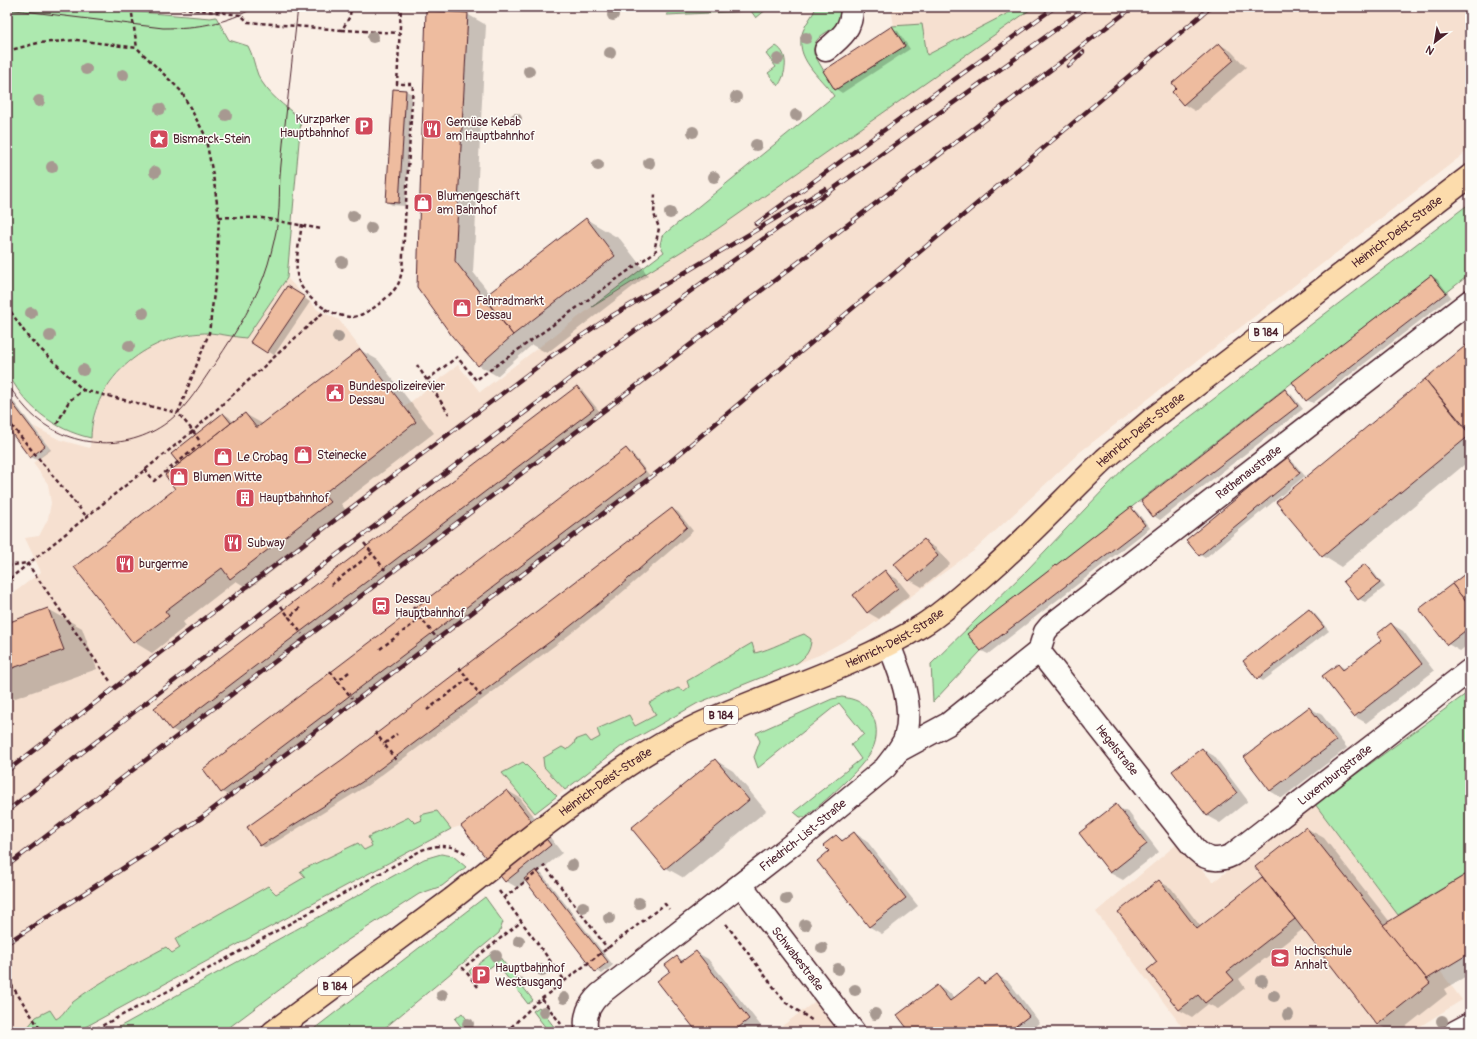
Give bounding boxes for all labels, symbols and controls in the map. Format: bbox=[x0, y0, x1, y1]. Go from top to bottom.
north arrow bbox=[1415, 22, 1455, 62]
text: N bbox=[1423, 42, 1437, 58]
place label: Kurzparker Hauptbahnhof bbox=[280, 112, 351, 141]
parking icon: Kurzparker Hauptbahnhof bbox=[353, 115, 375, 137]
place label: Gemüse Kebab am Hauptbahnhof bbox=[446, 115, 535, 144]
restaurant icon: Gemüse Kebab am Hauptbahnhof bbox=[421, 118, 443, 140]
place icon: Bismarck-Stein bbox=[148, 128, 170, 150]
place label: Bismarck-Stein bbox=[173, 132, 251, 147]
place label: Blumengeschäft am Bahnhof bbox=[437, 189, 520, 218]
shop icon: Blumengeschäft am Bahnhof bbox=[412, 192, 434, 214]
street label: Heinrich-Deist-Straße bbox=[1349, 192, 1445, 271]
place label: Fahrradmarkt Dessau bbox=[476, 294, 544, 323]
shop icon: Fahrradmarkt Dessau bbox=[451, 297, 473, 319]
road number: B 184 bbox=[1249, 323, 1283, 341]
place label: Bundespolizeirevier Dessau bbox=[349, 379, 446, 408]
public building icon: Bundespolizeirevier Dessau bbox=[324, 382, 346, 404]
street label: Heinrich-Deist-Straße bbox=[1093, 389, 1188, 471]
street label: Rathenaustraße bbox=[1213, 442, 1285, 502]
shop icon: Steinecke bbox=[292, 444, 314, 466]
shop icon: Le Crobag bbox=[212, 446, 234, 468]
place label: Steinecke bbox=[317, 448, 367, 463]
place label: Le Crobag bbox=[237, 450, 288, 465]
shop icon: Blumen Witte bbox=[168, 466, 190, 488]
place label: Blumen Witte bbox=[193, 470, 262, 485]
building icon: Hauptbahnhof bbox=[234, 487, 256, 509]
place label: Hauptbahnhof bbox=[259, 491, 329, 506]
restaurant icon: Subway bbox=[222, 532, 244, 554]
place label: Subway bbox=[247, 536, 285, 551]
restaurant icon: burgerme bbox=[114, 553, 136, 575]
place label: burgerme bbox=[139, 557, 188, 572]
place label: Dessau Hauptbahnhof bbox=[395, 592, 465, 621]
station icon: Dessau Hauptbahnhof bbox=[370, 595, 392, 617]
street label: Heinrich-Deist-Straße bbox=[843, 605, 947, 672]
road number: B 184 bbox=[704, 706, 738, 724]
street label: Hegelstraße bbox=[1092, 722, 1142, 778]
street label: Luxemburgstraße bbox=[1295, 741, 1375, 809]
street label: Heinrich-Deist-Straße bbox=[556, 744, 655, 820]
street label: Friedrich-List-Straße bbox=[756, 796, 849, 875]
street label: Schwabestraße bbox=[768, 924, 827, 994]
place label: Hochschule Anhalt bbox=[1294, 944, 1352, 973]
school or university icon: Hochschule Anhalt bbox=[1269, 947, 1291, 969]
place label: Hauptbahnhof Westausgang bbox=[495, 961, 565, 990]
parking icon: Hauptbahnhof Westausgang bbox=[470, 964, 492, 986]
road number: B 184 bbox=[318, 977, 352, 995]

